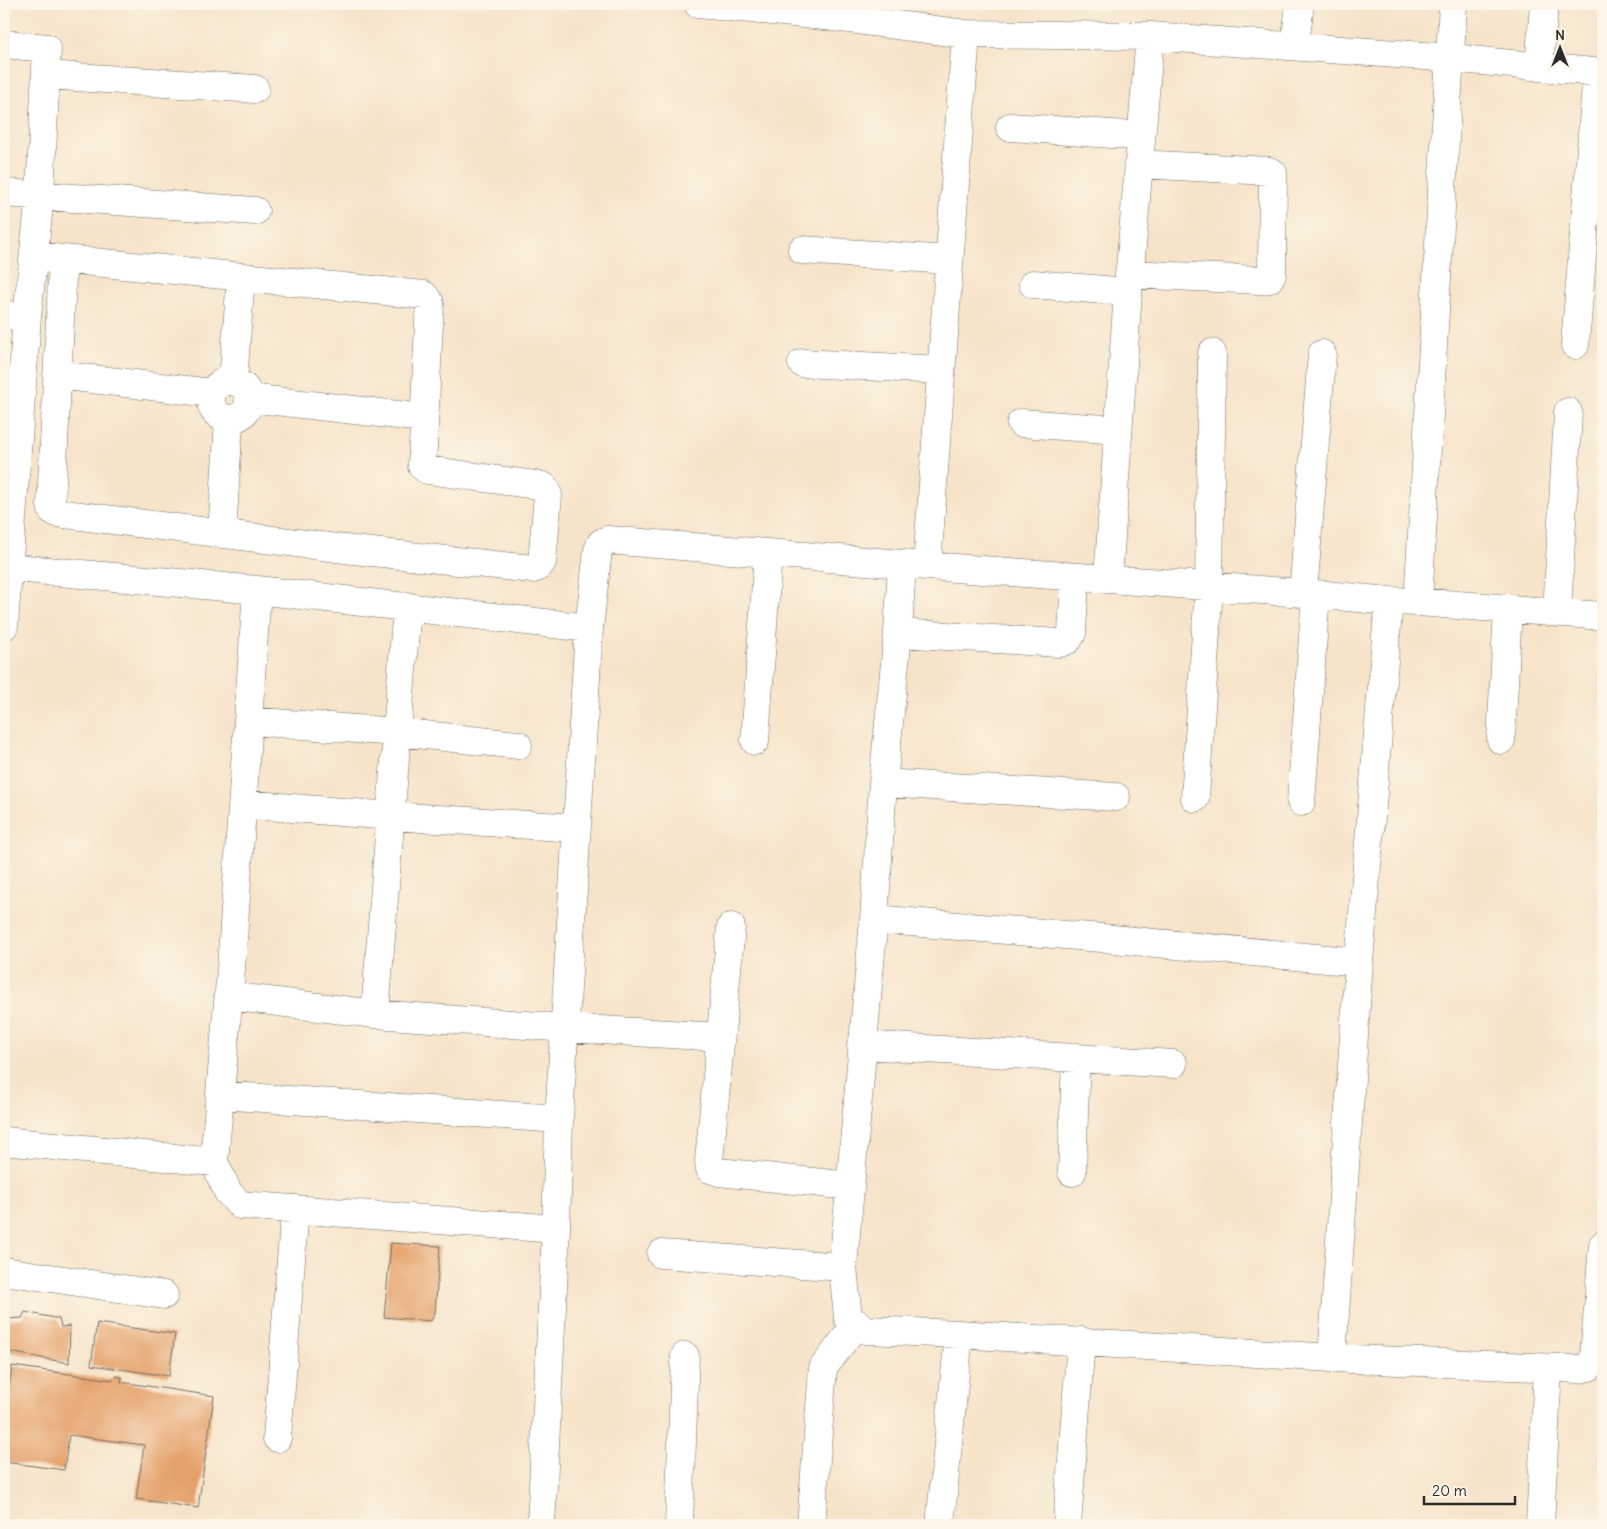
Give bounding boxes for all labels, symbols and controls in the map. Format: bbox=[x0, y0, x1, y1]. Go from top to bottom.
north arrow bbox=[1534, 22, 1584, 72]
text: N bbox=[1555, 26, 1565, 44]
scale bar bbox=[1424, 1474, 1516, 1506]
text: 20 m bbox=[1432, 1481, 1467, 1500]

